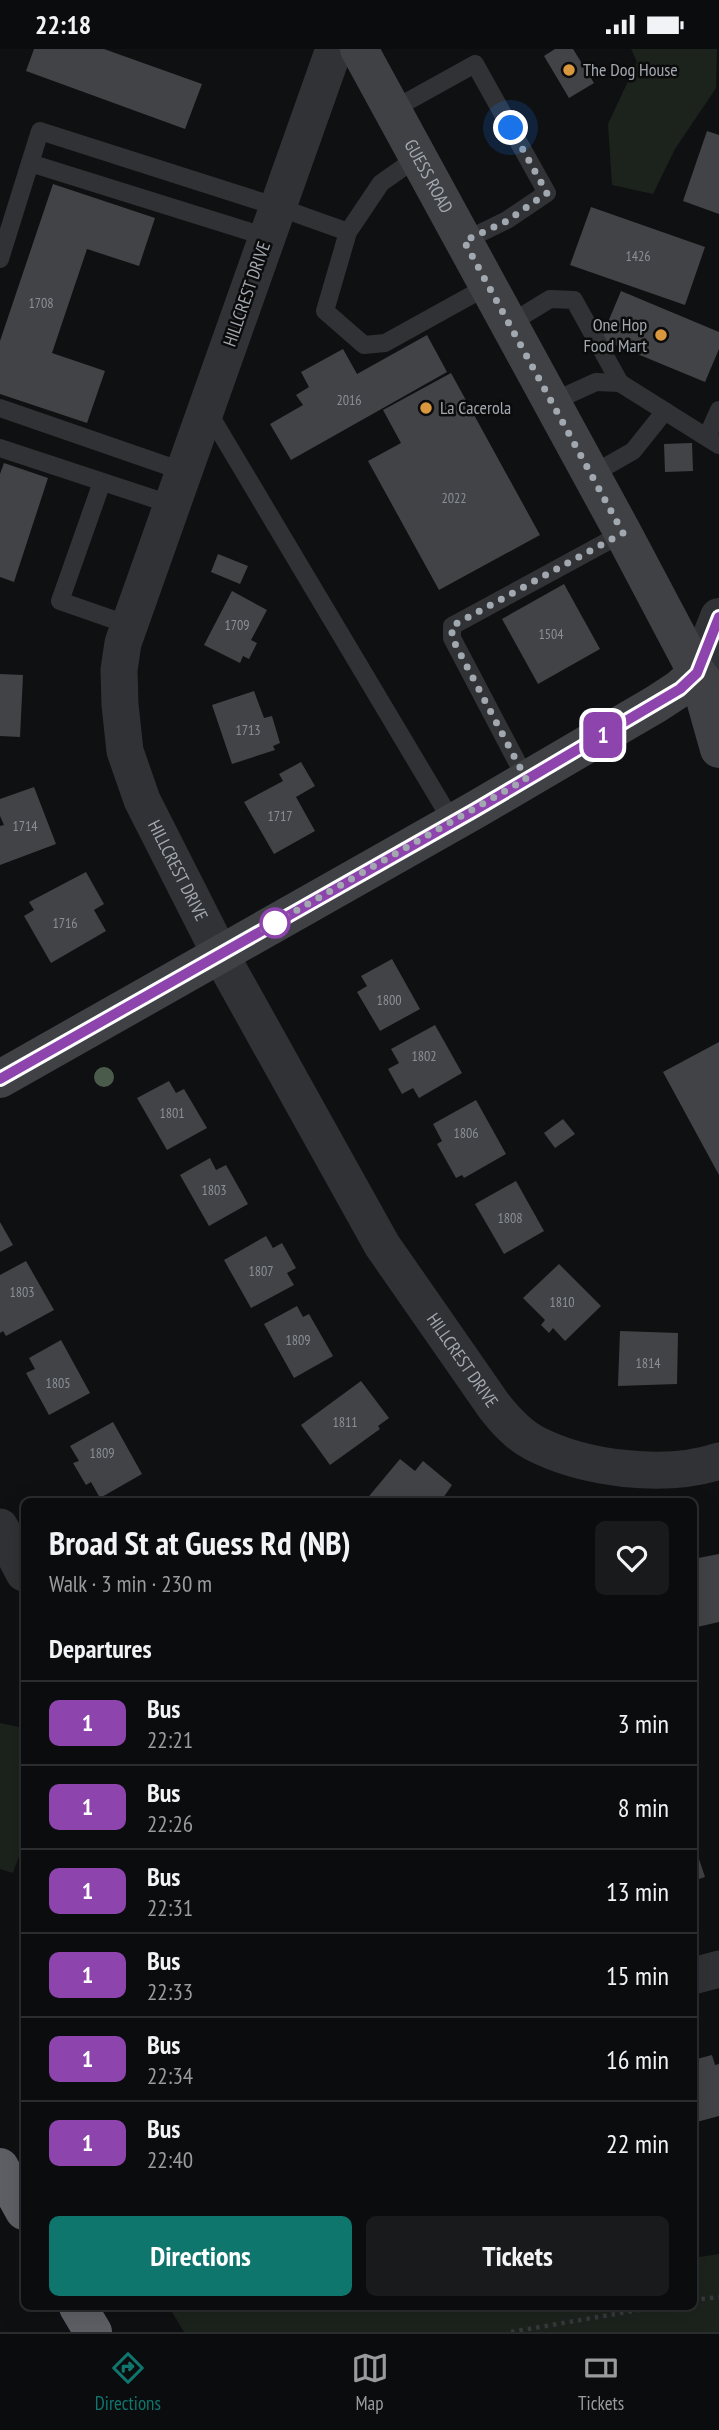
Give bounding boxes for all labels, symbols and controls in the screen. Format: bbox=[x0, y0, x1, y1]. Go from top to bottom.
text: 22:18 bbox=[35, 8, 91, 41]
place label: The Dog House bbox=[583, 58, 678, 81]
marker: The Dog House bbox=[561, 62, 577, 78]
your location bbox=[493, 110, 528, 145]
street label: GUESS ROAD bbox=[399, 135, 458, 217]
street label: HILLCREST DRIVE bbox=[218, 238, 275, 349]
house number: 1426 bbox=[625, 247, 651, 265]
house number: 1708 bbox=[28, 294, 54, 312]
place label: One Hop Food Mart bbox=[583, 313, 647, 357]
marker: One Hop Food Mart bbox=[653, 327, 669, 343]
house number: 2016 bbox=[336, 391, 362, 409]
place label: La Cacerola bbox=[440, 396, 511, 419]
marker: La Cacerola bbox=[418, 400, 434, 416]
house number: 2022 bbox=[441, 489, 467, 507]
house number: 1709 bbox=[224, 616, 250, 634]
house number: 1504 bbox=[538, 625, 564, 643]
line badge: 1 bbox=[580, 712, 626, 758]
text: 1 bbox=[597, 719, 609, 750]
house number: 1713 bbox=[235, 721, 261, 739]
house number: 1717 bbox=[267, 807, 293, 825]
street label: HILLCREST DRIVE bbox=[143, 816, 213, 925]
house number: 1714 bbox=[12, 817, 38, 835]
unlabelled marker bbox=[260, 908, 290, 938]
house number: 1716 bbox=[52, 914, 78, 932]
house number: 1800 bbox=[376, 991, 402, 1009]
house number: 1802 bbox=[411, 1047, 437, 1065]
house number: 1801 bbox=[159, 1104, 185, 1122]
house number: 1806 bbox=[453, 1124, 479, 1142]
house number: 1803 bbox=[201, 1181, 227, 1199]
house number: 1808 bbox=[497, 1209, 523, 1227]
house number: 1807 bbox=[248, 1262, 274, 1280]
house number: 1803 bbox=[9, 1283, 35, 1301]
house number: 1810 bbox=[549, 1293, 575, 1311]
street label: HILLCREST DRIVE bbox=[422, 1308, 503, 1412]
house number: 1809 bbox=[285, 1331, 311, 1349]
house number: 1814 bbox=[635, 1354, 661, 1372]
house number: 1805 bbox=[45, 1374, 71, 1392]
house number: 1811 bbox=[332, 1413, 358, 1431]
house number: 1809 bbox=[89, 1444, 115, 1462]
text: Broad St at Guess Rd (NB) bbox=[49, 1521, 351, 1564]
button: heart bbox=[595, 1521, 669, 1595]
text: Walk · 3 min · 230 m bbox=[49, 1569, 212, 1598]
text: Departures bbox=[49, 1632, 152, 1665]
text: Bus bbox=[147, 1692, 180, 1725]
text: 1 bbox=[82, 1707, 93, 1738]
text: 3 min bbox=[618, 1707, 669, 1740]
text: 22:21 bbox=[147, 1725, 193, 1754]
text: Bus bbox=[147, 1776, 180, 1809]
text: 1 bbox=[82, 1791, 93, 1822]
text: 8 min bbox=[618, 1791, 669, 1824]
text: 22:26 bbox=[147, 1809, 193, 1838]
text: Bus bbox=[147, 1860, 180, 1893]
text: 1 bbox=[82, 1875, 93, 1906]
text: 13 min bbox=[606, 1875, 669, 1908]
text: 22:31 bbox=[147, 1893, 193, 1922]
text: Bus bbox=[147, 1944, 180, 1977]
text: 1 bbox=[82, 1959, 93, 1990]
text: 15 min bbox=[606, 1959, 669, 1992]
text: 22:33 bbox=[147, 1977, 193, 2006]
text: Bus bbox=[147, 2028, 180, 2061]
text: 1 bbox=[82, 2043, 93, 2074]
text: 16 min bbox=[606, 2043, 669, 2076]
text: 22:34 bbox=[147, 2061, 193, 2090]
text: Bus bbox=[147, 2112, 180, 2145]
text: 1 bbox=[82, 2127, 93, 2158]
text: 22 min bbox=[606, 2127, 669, 2160]
text: 22:40 bbox=[147, 2145, 193, 2174]
button: Directions bbox=[49, 2216, 352, 2296]
button: Tickets bbox=[366, 2216, 669, 2296]
tab: Directions bbox=[95, 2349, 161, 2415]
tab: Map bbox=[351, 2349, 389, 2415]
tab: Tickets bbox=[578, 2349, 624, 2415]

